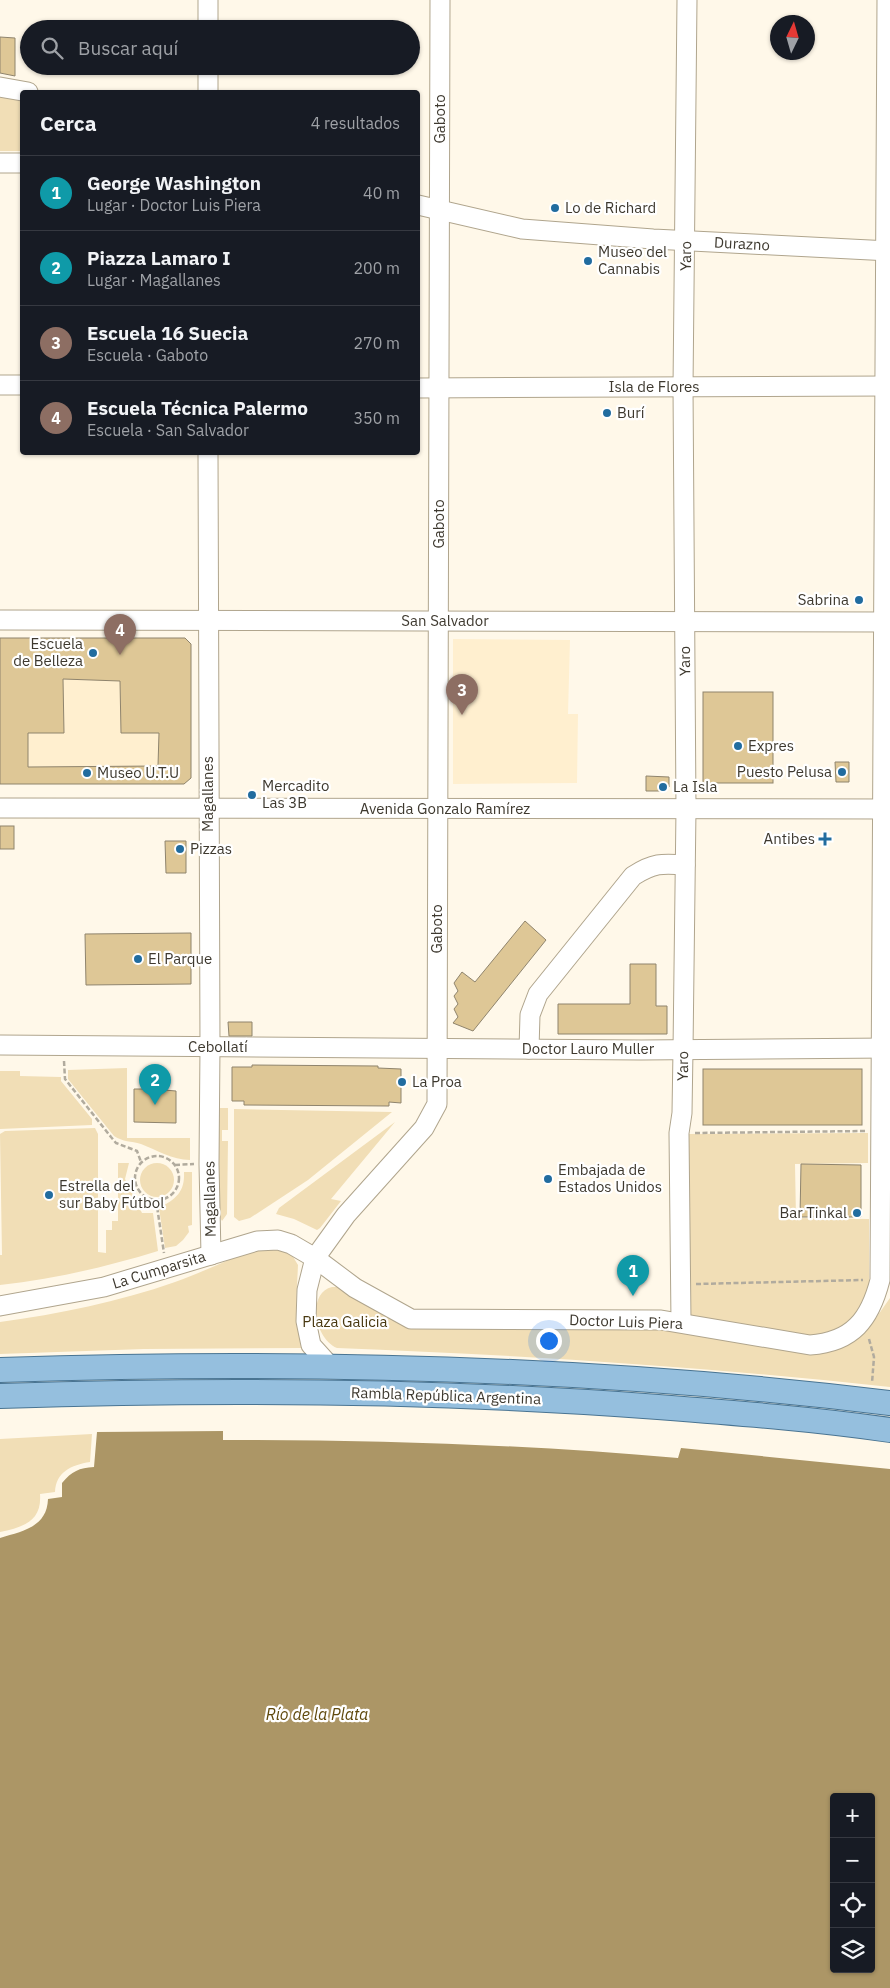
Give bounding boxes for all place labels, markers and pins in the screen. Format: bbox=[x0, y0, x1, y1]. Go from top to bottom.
place label: Lo de Richard bbox=[565, 198, 656, 217]
marker: Lo de Richard bbox=[549, 202, 561, 214]
place label: Museo del Cannabis bbox=[598, 242, 667, 278]
marker: Museo del Cannabis bbox=[582, 255, 594, 267]
place label: Burí bbox=[617, 403, 645, 422]
marker: Burí bbox=[601, 407, 613, 419]
place label: Sabrina bbox=[798, 590, 849, 609]
marker: Sabrina bbox=[853, 594, 865, 606]
pin: 4 bbox=[104, 614, 136, 655]
place label: Escuela de Belleza bbox=[13, 634, 83, 670]
marker: Escuela de Belleza bbox=[87, 647, 99, 659]
pin: 3 bbox=[446, 674, 478, 715]
place label: Expres bbox=[748, 736, 794, 755]
marker: Expres bbox=[732, 740, 744, 752]
place label: Puesto Pelusa bbox=[737, 762, 832, 781]
place label: Museo U.T.U bbox=[97, 763, 179, 782]
marker: Puesto Pelusa bbox=[836, 766, 848, 778]
marker: Museo U.T.U bbox=[81, 767, 93, 779]
place label: Mercadito Las 3B bbox=[262, 776, 329, 812]
place label: La Isla bbox=[673, 777, 717, 796]
marker: La Isla bbox=[657, 781, 669, 793]
marker: Mercadito Las 3B bbox=[246, 789, 258, 801]
place label: Antibes bbox=[764, 829, 815, 848]
marker: Antibes bbox=[819, 833, 831, 845]
place label: Pizzas bbox=[190, 839, 232, 858]
marker: Pizzas bbox=[174, 843, 186, 855]
place label: El Parque bbox=[148, 949, 212, 968]
marker: El Parque bbox=[132, 953, 144, 965]
pin: 2 bbox=[139, 1064, 171, 1105]
place label: La Proa bbox=[412, 1072, 462, 1091]
marker: La Proa bbox=[396, 1076, 408, 1088]
place label: Embajada de Estados Unidos bbox=[558, 1160, 662, 1196]
marker: Embajada de Estados Unidos bbox=[542, 1173, 554, 1185]
place label: Estrella del sur Baby Fútbol bbox=[59, 1176, 164, 1212]
marker: Estrella del sur Baby Fútbol bbox=[43, 1189, 55, 1201]
place label: Bar Tinkal bbox=[779, 1203, 847, 1222]
marker: Bar Tinkal bbox=[851, 1207, 863, 1219]
pin: 1 bbox=[617, 1255, 649, 1296]

